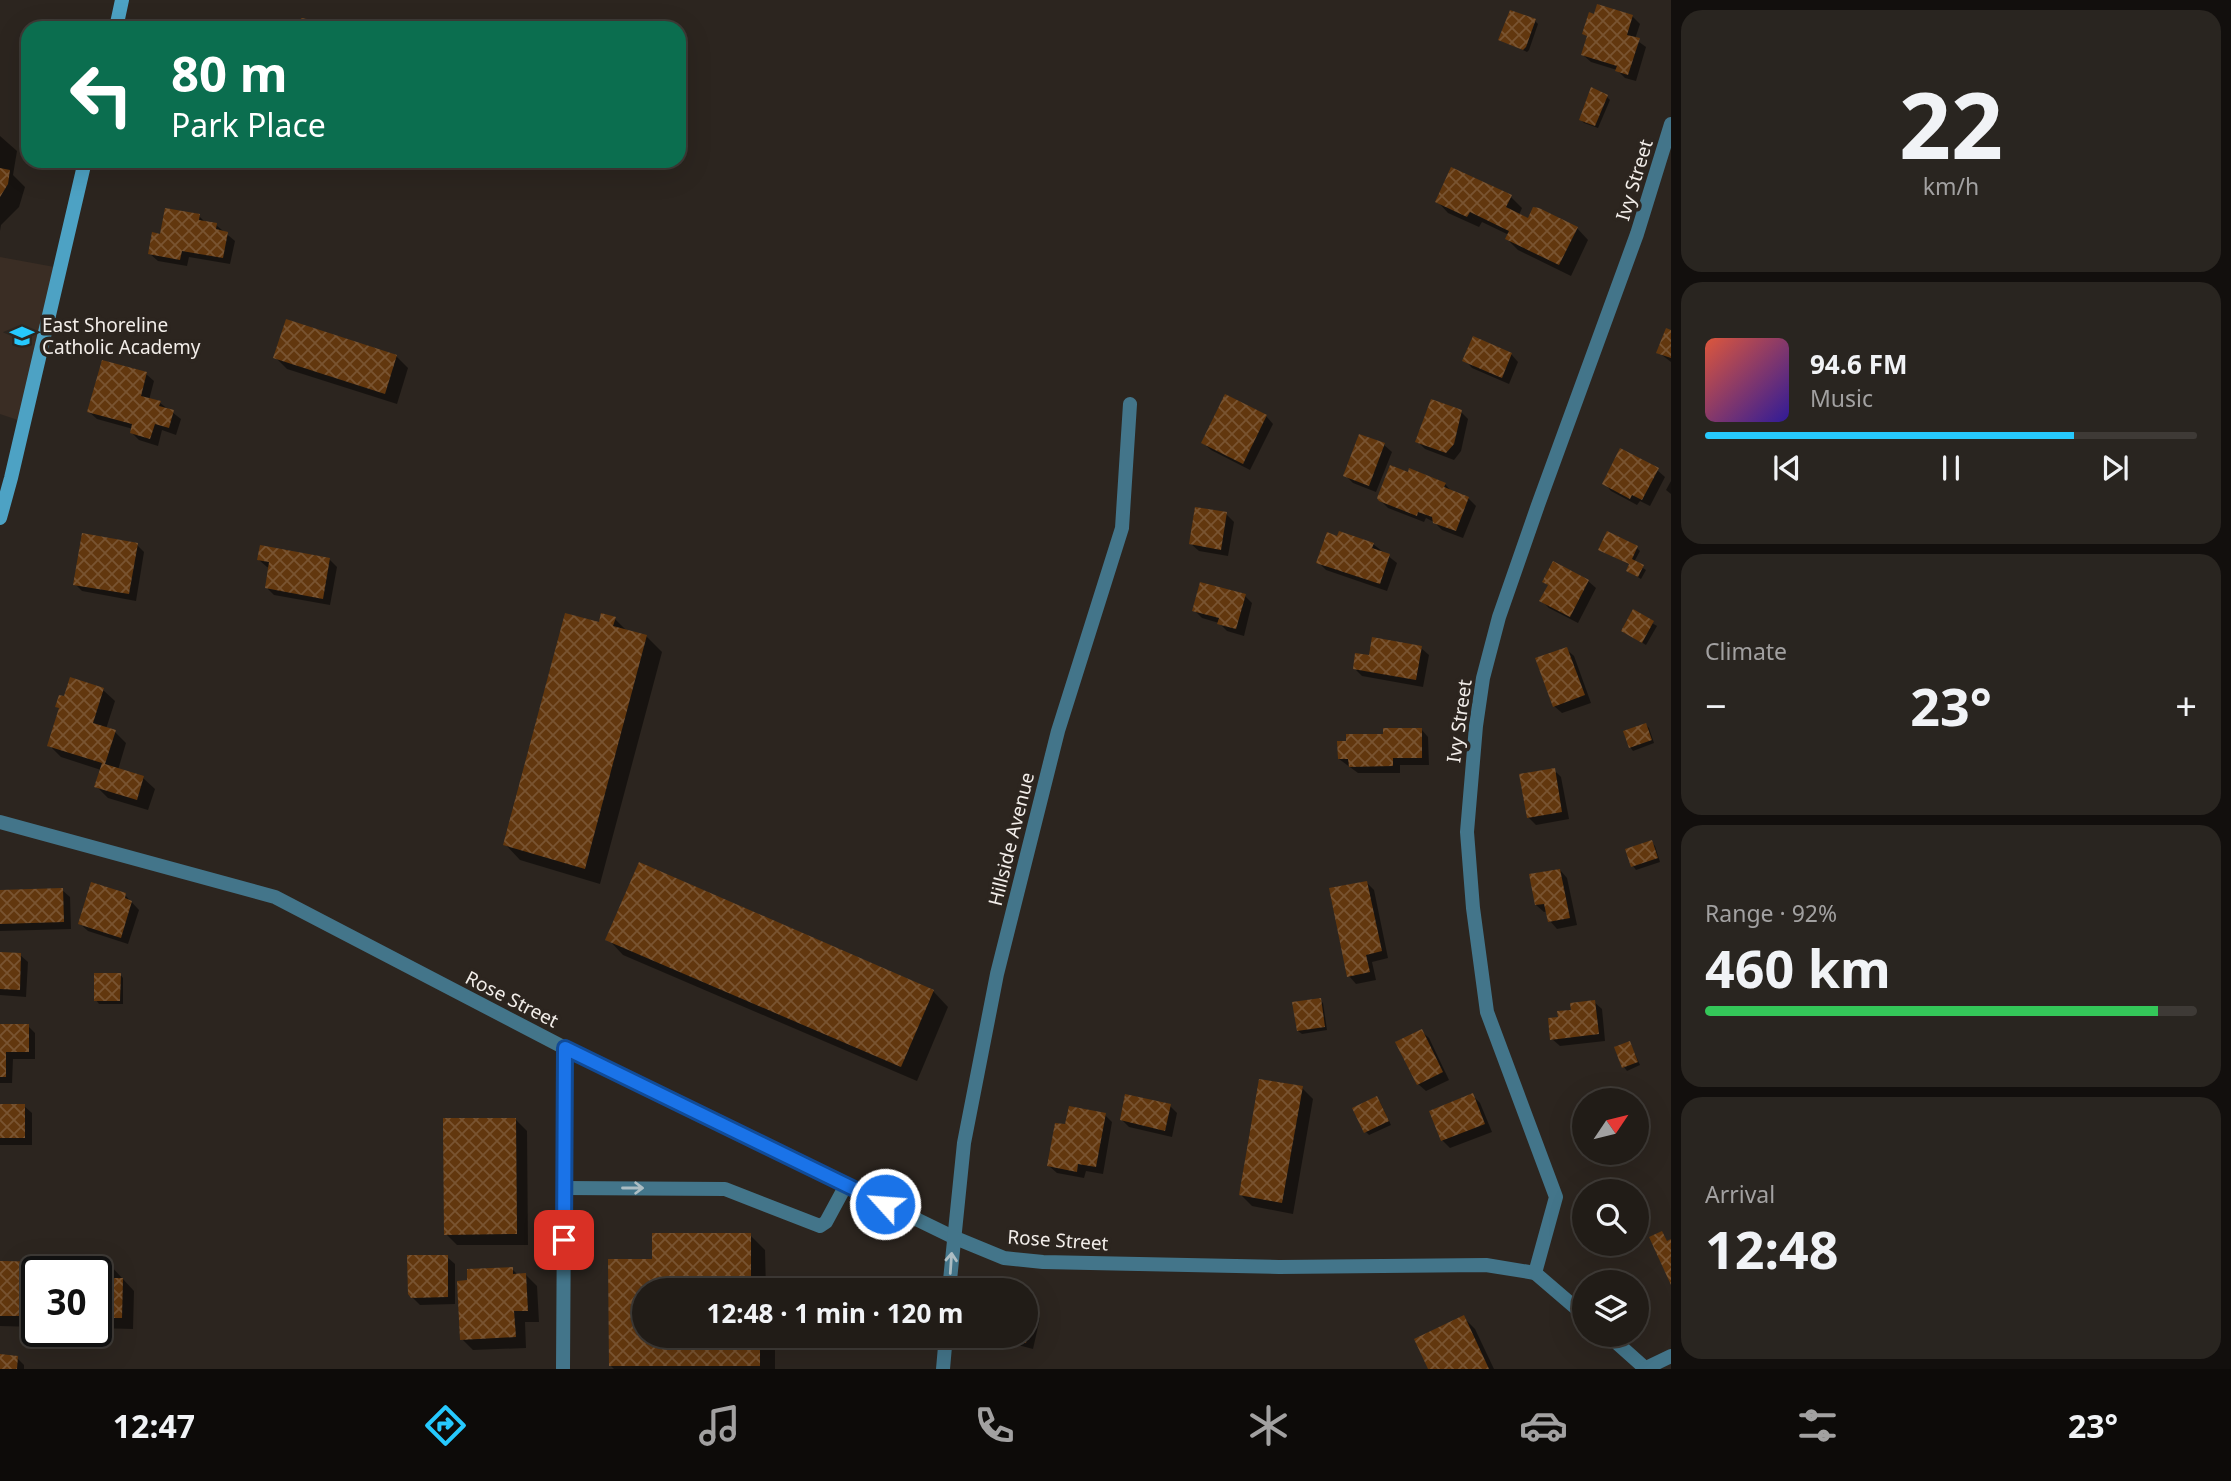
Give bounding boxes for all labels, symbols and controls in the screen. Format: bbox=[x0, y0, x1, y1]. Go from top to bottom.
text: 80 m bbox=[171, 40, 288, 106]
icon: left bbox=[56, 49, 147, 140]
text: 22 bbox=[1899, 62, 2003, 186]
text: Park Place bbox=[171, 103, 326, 146]
street label: Ivy Street bbox=[1609, 136, 1659, 224]
text: km/h bbox=[1923, 170, 1979, 202]
place label: East Shoreline Catholic Academy bbox=[42, 312, 201, 360]
school or university icon: East Shoreline Catholic Academy bbox=[8, 322, 36, 350]
text: 94.6 FM bbox=[1810, 346, 1907, 382]
text: Music bbox=[1810, 382, 1873, 414]
icon: previous bbox=[1768, 449, 1806, 487]
icon: pause bbox=[1932, 449, 1970, 487]
icon: next bbox=[2096, 449, 2134, 487]
text: Climate bbox=[1705, 635, 1787, 667]
text: 23° bbox=[1910, 670, 1992, 741]
street label: Ivy Street bbox=[1440, 678, 1478, 764]
text: − bbox=[1705, 679, 1727, 731]
text: + bbox=[2175, 679, 2197, 731]
street label: Hillside Avenue bbox=[982, 769, 1040, 909]
text: Range · 92% bbox=[1705, 897, 1837, 929]
text: 460 km bbox=[1705, 932, 1891, 1003]
street label: Rose Street bbox=[461, 964, 563, 1034]
north arrow bbox=[1572, 1088, 1648, 1166]
map controls bbox=[1572, 1088, 1649, 1347]
position arrow bbox=[848, 1167, 922, 1241]
text: Arrival bbox=[1705, 1178, 1775, 1210]
button: search bbox=[1572, 1179, 1649, 1256]
one-way arrow bbox=[621, 1181, 644, 1195]
pin bbox=[534, 1210, 594, 1270]
text: 12:48 bbox=[1705, 1213, 1839, 1284]
icon: arrive bbox=[545, 1221, 583, 1259]
street label: Rose Street bbox=[1007, 1224, 1109, 1257]
one-way arrow bbox=[945, 1252, 958, 1275]
speed limit sign: 30 bbox=[21, 1256, 112, 1347]
button: layers bbox=[1572, 1270, 1649, 1347]
text: 12:48 · 1 min · 120 m bbox=[707, 1295, 963, 1331]
icon: directions bbox=[421, 1401, 470, 1450]
icon: music bbox=[695, 1401, 744, 1450]
icon: phone bbox=[970, 1401, 1019, 1450]
icon: climate bbox=[1244, 1401, 1293, 1450]
icon: car bbox=[1519, 1401, 1568, 1450]
icon: filters bbox=[1793, 1401, 1842, 1450]
text: 12:47 bbox=[113, 1404, 195, 1447]
text: 23° bbox=[2068, 1404, 2118, 1447]

